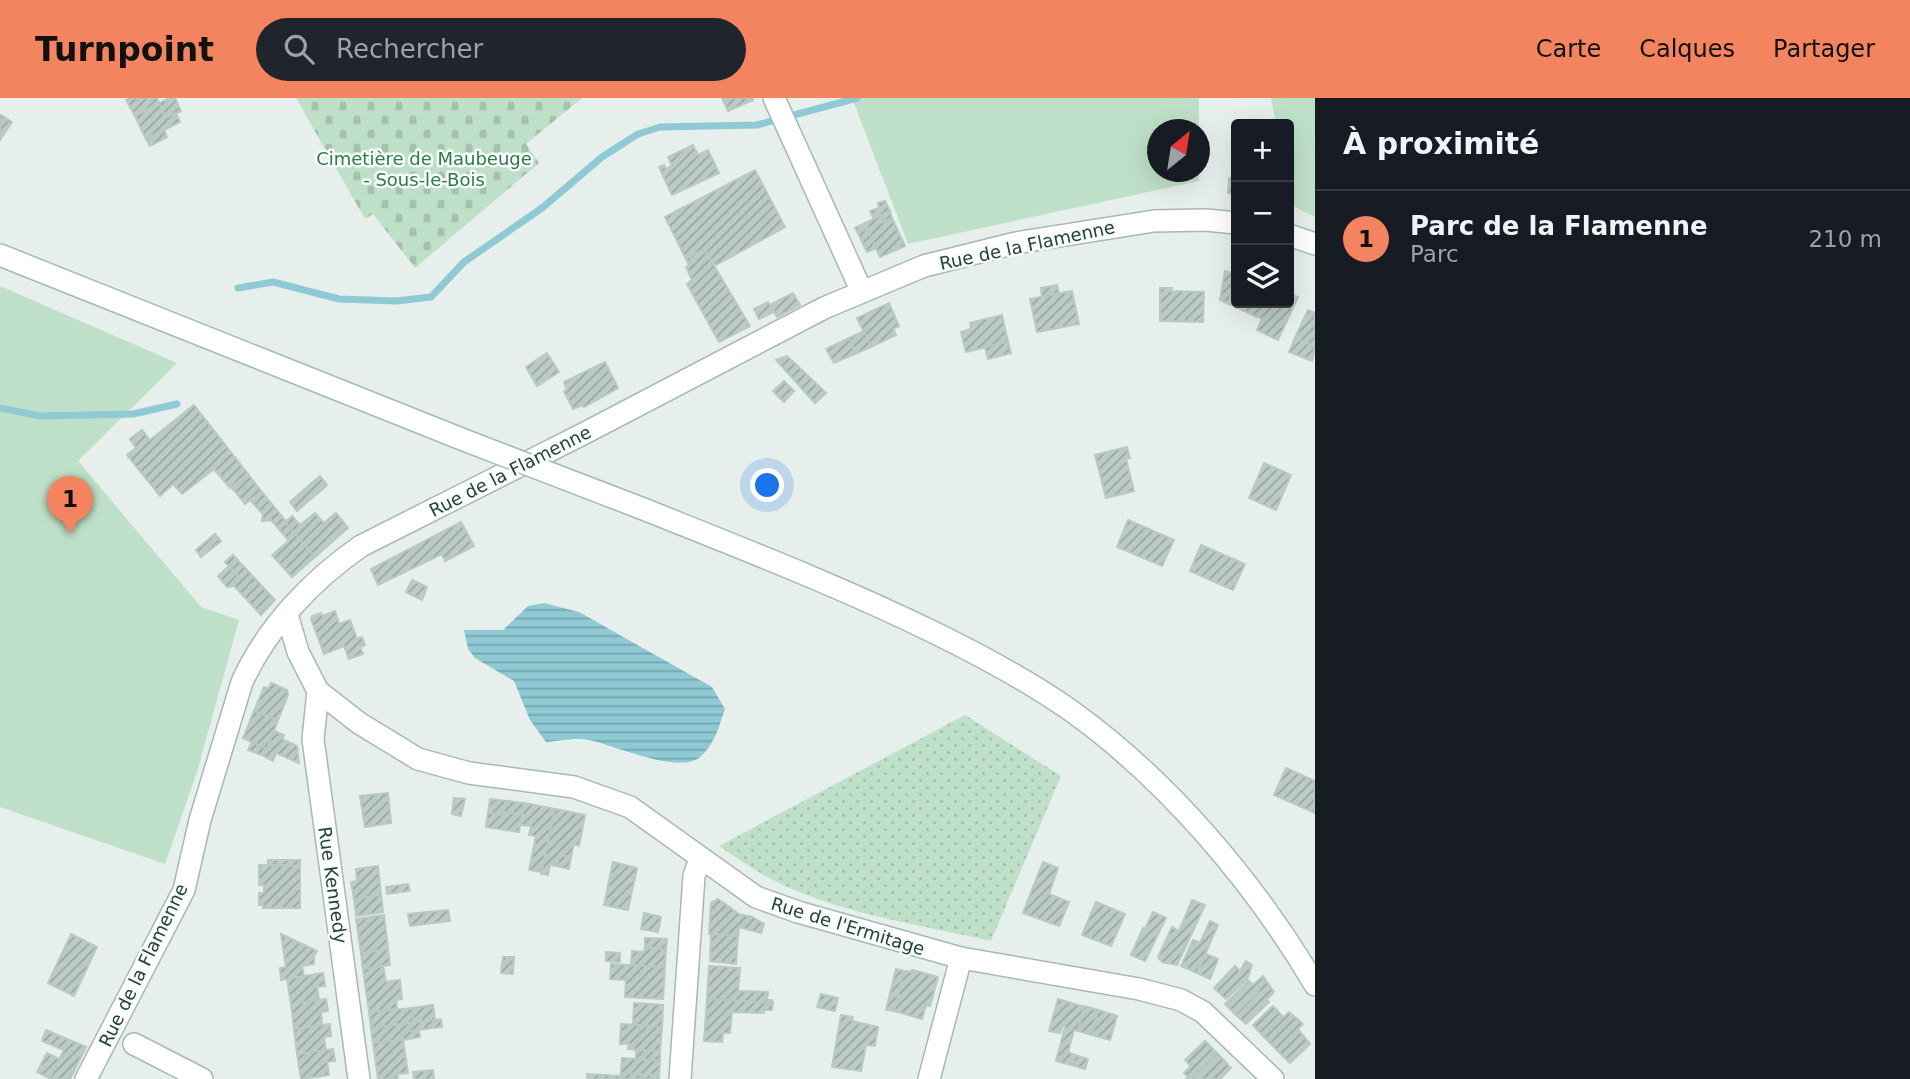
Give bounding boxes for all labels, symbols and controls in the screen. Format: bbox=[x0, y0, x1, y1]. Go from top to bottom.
search box bbox=[256, 18, 746, 81]
text: Turnpoint bbox=[35, 30, 214, 69]
icon: search bbox=[280, 30, 318, 68]
text: Rechercher bbox=[336, 34, 483, 64]
text: Carte bbox=[1536, 35, 1601, 63]
text: Calques bbox=[1639, 35, 1735, 63]
text: Partager bbox=[1773, 35, 1875, 63]
north arrow bbox=[1147, 119, 1210, 182]
map controls bbox=[1231, 119, 1294, 308]
button: + bbox=[1231, 119, 1294, 182]
text: À proximité bbox=[1343, 126, 1539, 161]
park label: Cimetière de Maubeuge - Sous-le-Bois bbox=[316, 148, 532, 190]
button: − bbox=[1231, 182, 1294, 245]
text: Parc de la Flamenne bbox=[1410, 211, 1708, 241]
street label: Rue de la Flamenne bbox=[937, 216, 1117, 274]
text: 1 bbox=[1358, 226, 1374, 252]
text: 210 m bbox=[1808, 226, 1882, 252]
text: Parc bbox=[1410, 241, 1459, 267]
button: layers bbox=[1231, 245, 1294, 308]
street label: Rue de la Flamenne bbox=[426, 421, 594, 521]
your location bbox=[750, 468, 784, 502]
pin: 1 bbox=[47, 476, 93, 534]
street label: Rue Kennedy bbox=[314, 825, 352, 945]
street label: Rue de la Flamenne bbox=[94, 880, 192, 1050]
street label: Rue de l'Ermitage bbox=[769, 893, 927, 959]

